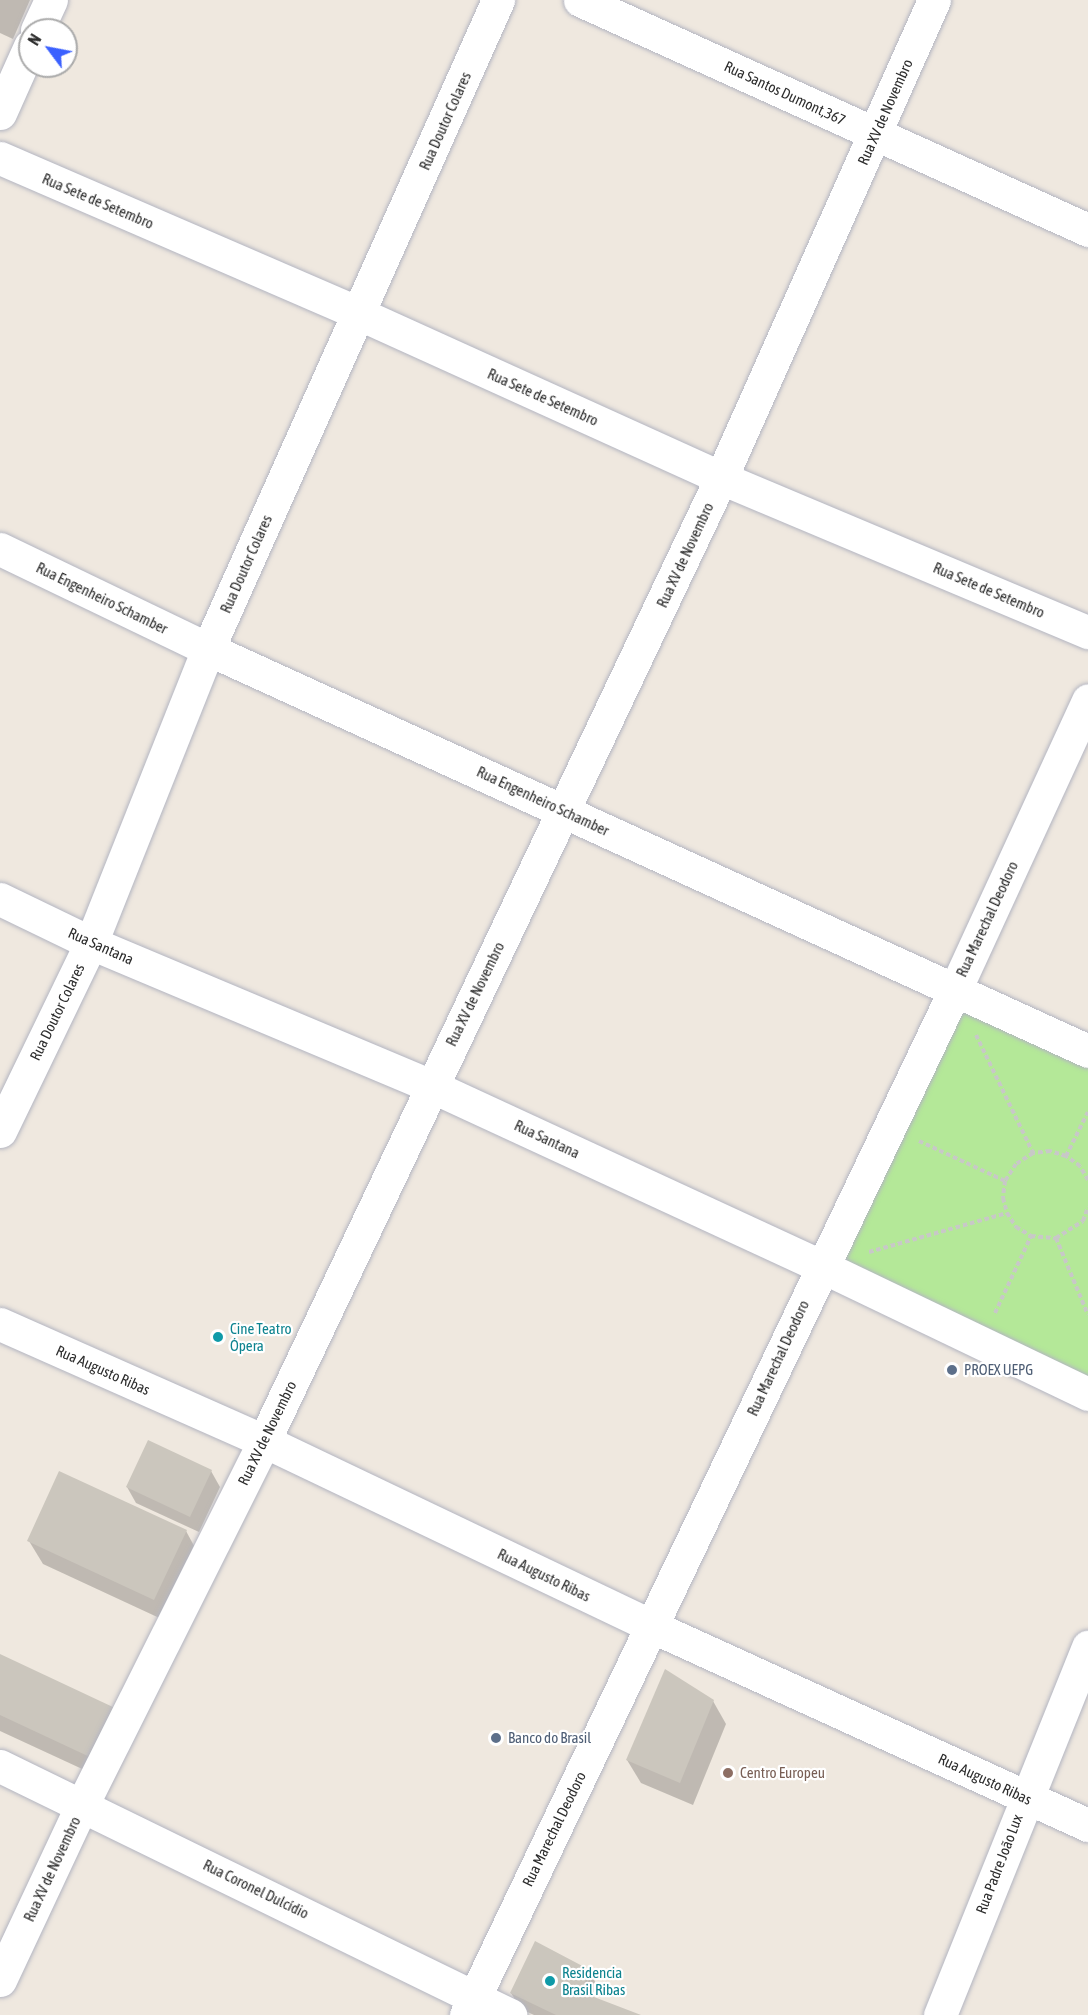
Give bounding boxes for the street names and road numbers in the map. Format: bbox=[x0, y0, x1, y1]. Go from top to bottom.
street label: Rua XV de Novembro bbox=[854, 56, 916, 168]
street label: Rua Santos Dumont,367 bbox=[721, 57, 849, 129]
street label: Rua Doutor Colares bbox=[415, 69, 475, 173]
street label: Rua Sete de Setembro bbox=[40, 169, 156, 233]
street label: Rua Sete de Setembro bbox=[485, 365, 601, 429]
street label: Rua XV de Novembro bbox=[653, 500, 717, 610]
street label: Rua Doutor Colares bbox=[216, 512, 276, 616]
street label: Rua Engenheiro Schamber bbox=[33, 558, 171, 638]
street label: Rua Sete de Setembro bbox=[931, 558, 1047, 622]
street label: Rua Engenheiro Schamber bbox=[474, 762, 612, 840]
street label: Rua Marechal Deodoro bbox=[952, 858, 1022, 980]
street label: Rua Santana bbox=[65, 924, 137, 968]
street label: Rua XV de Novembro bbox=[442, 939, 508, 1049]
street label: Rua Doutor Colares bbox=[26, 961, 88, 1063]
street label: Rua Santana bbox=[512, 1116, 582, 1162]
street label: Rua Marechal Deodoro bbox=[743, 1297, 813, 1419]
street label: Rua Augusto Ribas bbox=[53, 1341, 153, 1399]
street label: Rua XV de Novembro bbox=[234, 1378, 300, 1488]
street label: Rua Augusto Ribas bbox=[495, 1545, 593, 1605]
street label: Rua Augusto Ribas bbox=[935, 1750, 1035, 1808]
street label: Rua Marechal Deodoro bbox=[518, 1769, 590, 1889]
street label: Rua Padre João Lux bbox=[972, 1812, 1026, 1916]
street label: Rua XV de Novembro bbox=[20, 1814, 84, 1924]
street label: Rua Coronel Dulcídio bbox=[200, 1856, 312, 1922]

